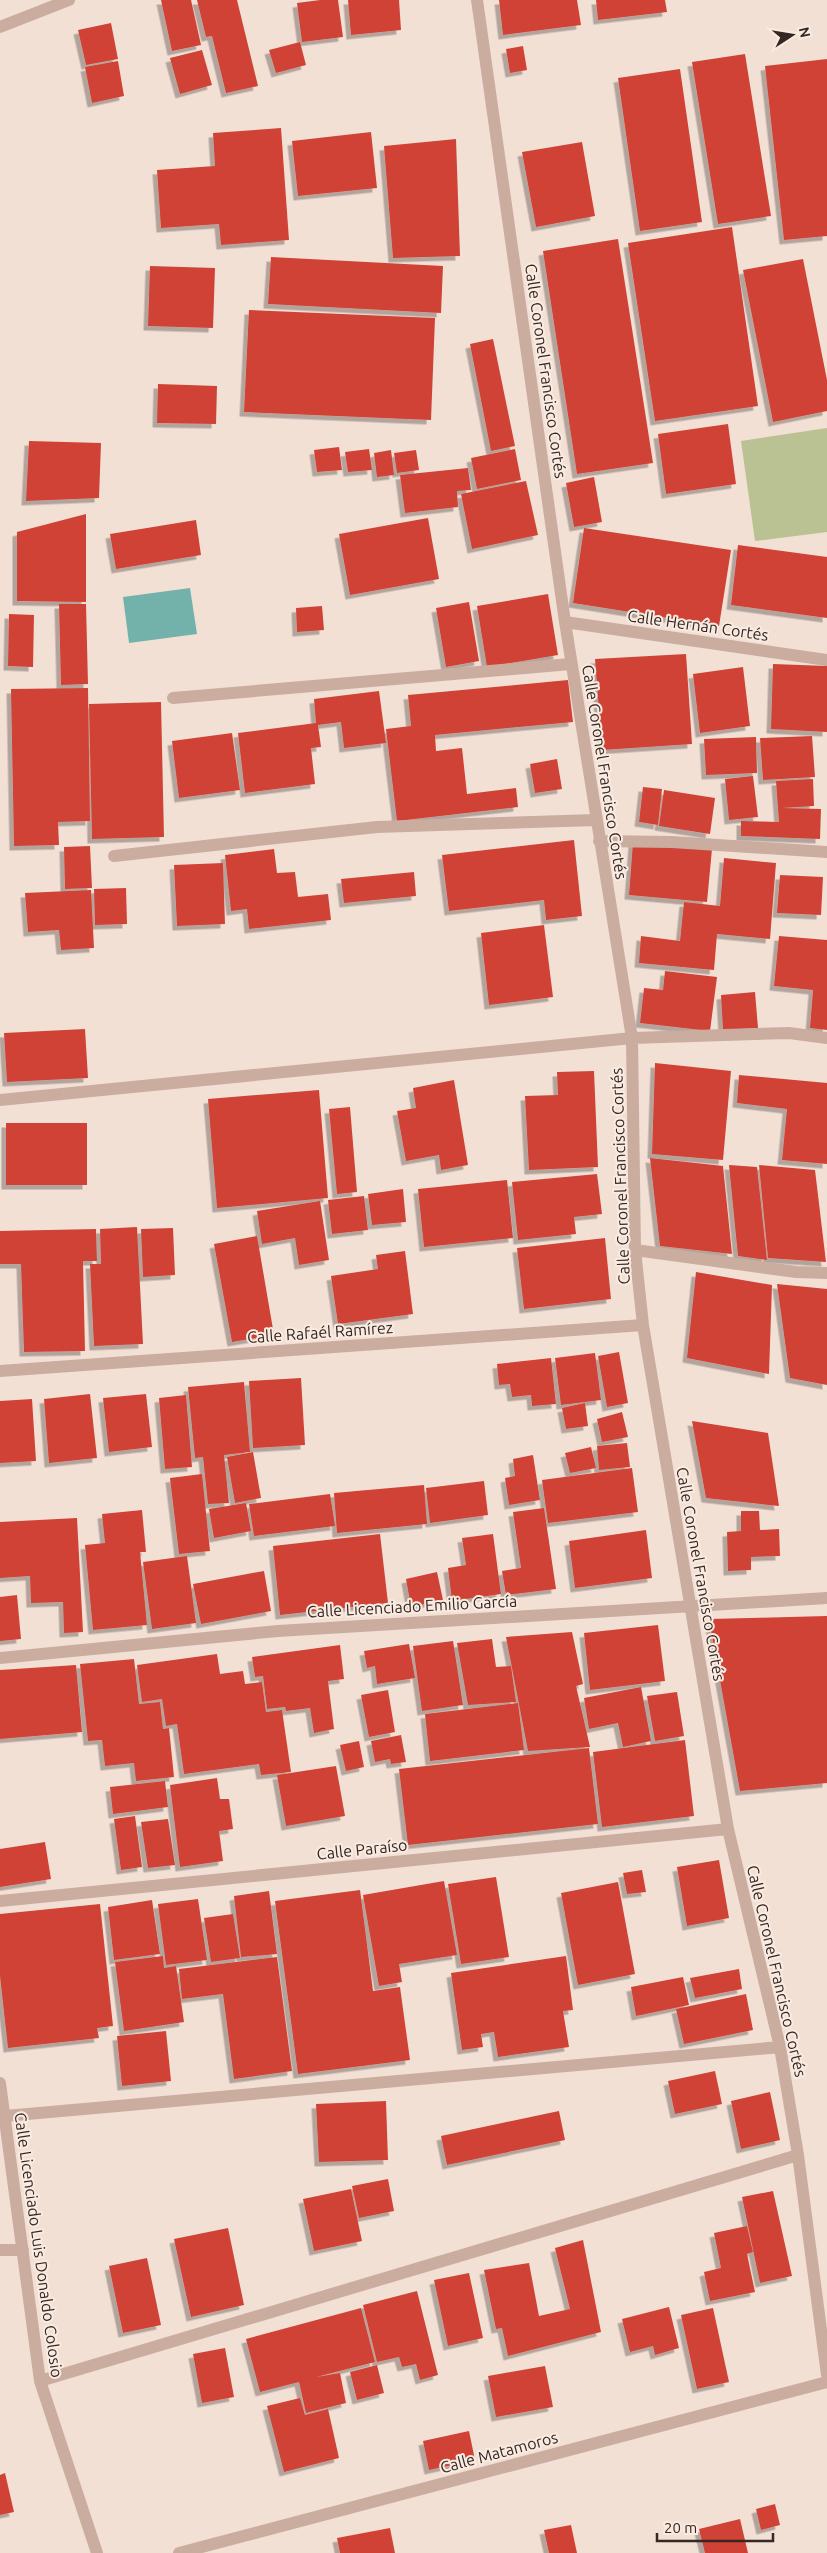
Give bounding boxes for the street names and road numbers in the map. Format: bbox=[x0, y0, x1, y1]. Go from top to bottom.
street label: Calle Coronel Francisco Cortés bbox=[522, 262, 570, 480]
street label: Calle Hernán Cortés bbox=[626, 606, 770, 644]
street label: Calle Coronel Francisco Cortés bbox=[579, 664, 631, 881]
street label: Calle Coronel Francisco Cortés bbox=[607, 1067, 633, 1285]
street label: Calle Rafaél Ramírez bbox=[246, 1318, 394, 1346]
street label: Calle Coronel Francisco Cortés bbox=[673, 1466, 729, 1682]
street label: Calle Licenciado Emilio García bbox=[306, 1592, 518, 1620]
street label: Calle Paraíso bbox=[316, 1835, 408, 1863]
street label: Calle Coronel Francisco Cortés bbox=[744, 1863, 810, 2079]
street label: Calle Licenciado Luis Donaldo Colosio bbox=[11, 2111, 67, 2379]
street label: Calle Matamoros bbox=[438, 2428, 560, 2476]

